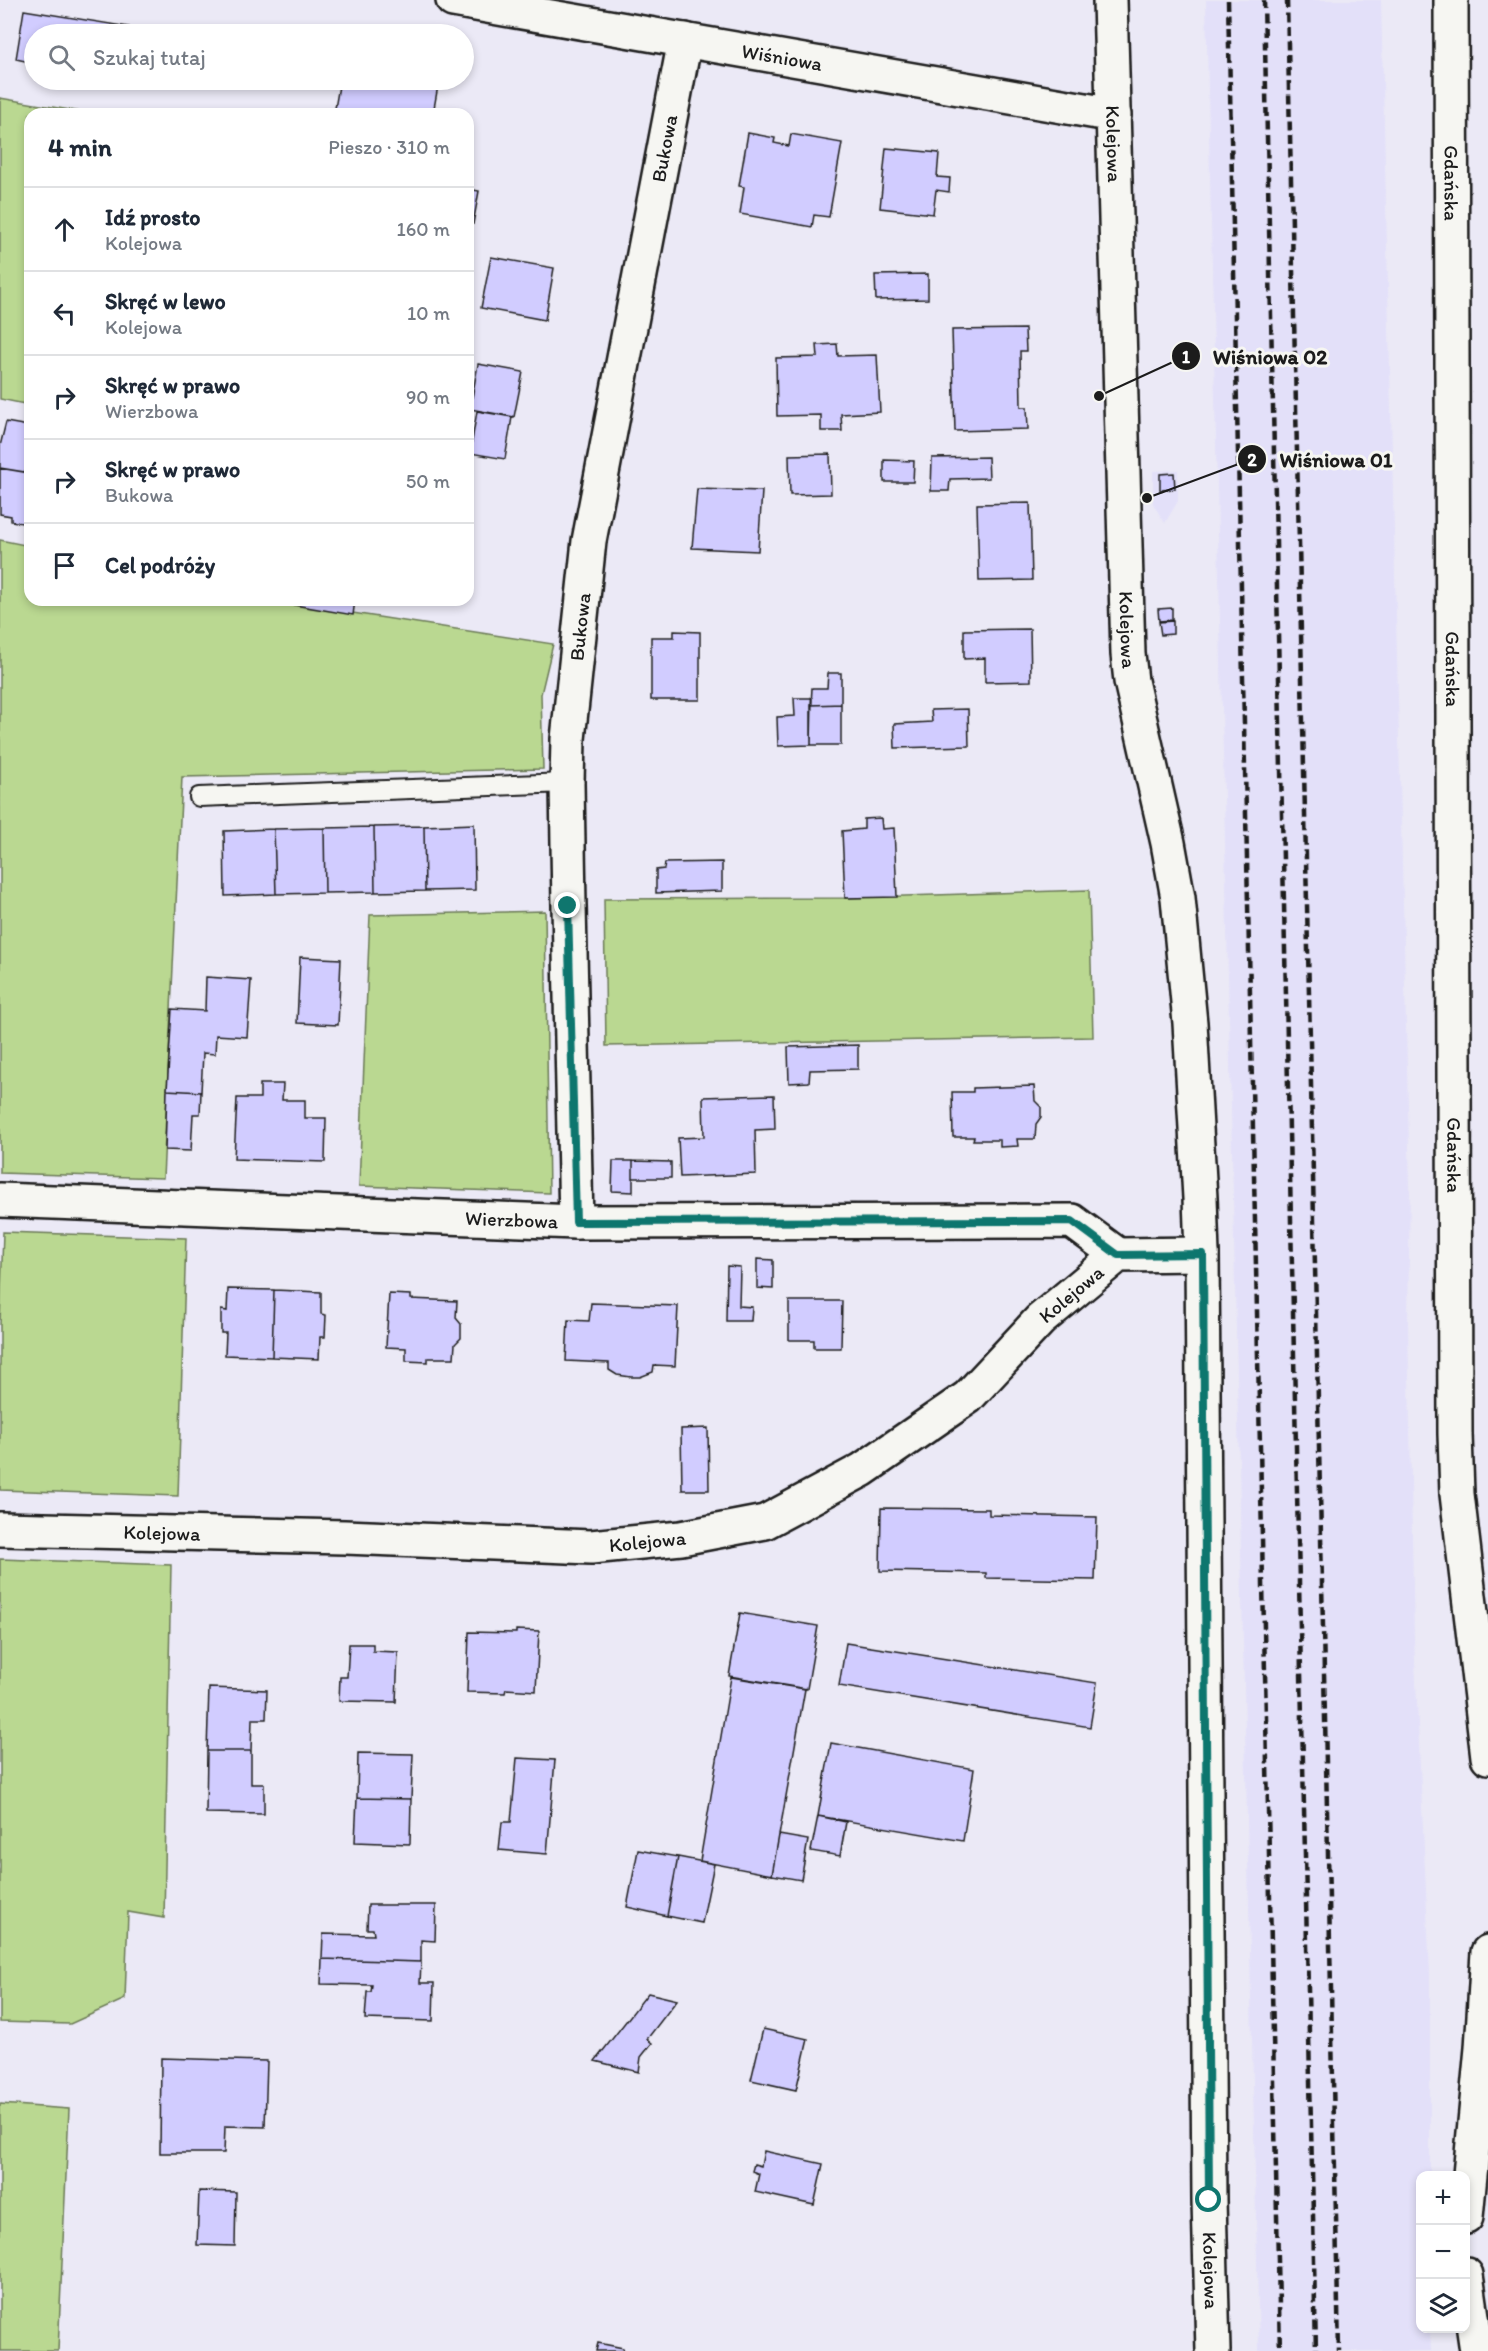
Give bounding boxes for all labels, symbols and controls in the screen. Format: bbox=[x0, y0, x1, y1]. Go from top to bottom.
search box bbox=[24, 24, 474, 90]
street label: Wiśniowa bbox=[740, 38, 825, 76]
icon: search bbox=[45, 41, 78, 74]
text: Szukaj tutaj bbox=[93, 44, 206, 71]
street label: Kolejowa bbox=[1101, 105, 1127, 183]
street label: Bukowa bbox=[646, 112, 683, 184]
text: 4 min bbox=[48, 131, 112, 163]
text: Pieszo · 310 m bbox=[328, 135, 450, 159]
street label: Gdańska bbox=[1439, 145, 1464, 221]
text: Idź prosto bbox=[105, 204, 201, 231]
icon: ahead bbox=[48, 213, 81, 246]
text: 160 m bbox=[397, 217, 450, 241]
text: Kolejowa bbox=[105, 231, 182, 255]
text: Skręć w lewo bbox=[105, 288, 226, 315]
icon: left bbox=[48, 297, 81, 330]
text: 10 m bbox=[407, 301, 450, 325]
text: Kolejowa bbox=[105, 315, 182, 339]
callout: Wiśniowa 02 bbox=[1171, 337, 1340, 376]
text: Wiśniowa 02 bbox=[1213, 344, 1327, 369]
text: 1 bbox=[1182, 346, 1191, 368]
text: Skręć w prawo bbox=[105, 372, 240, 399]
icon: right bbox=[48, 381, 81, 414]
text: 90 m bbox=[406, 385, 450, 409]
text: Wierzbowa bbox=[105, 399, 198, 423]
callout: Wiśniowa 01 bbox=[1237, 440, 1405, 479]
text: Wiśniowa 01 bbox=[1279, 447, 1393, 472]
text: 2 bbox=[1247, 449, 1257, 471]
text: Skręć w prawo bbox=[105, 456, 240, 483]
icon: right bbox=[48, 465, 81, 498]
text: 50 m bbox=[406, 469, 450, 493]
text: Bukowa bbox=[105, 483, 173, 507]
icon: arrive bbox=[48, 549, 81, 582]
text: Cel podróży bbox=[105, 552, 215, 579]
street label: Bukowa bbox=[564, 591, 596, 662]
street label: Kolejowa bbox=[1114, 591, 1142, 670]
street label: Gdańska bbox=[1441, 631, 1465, 707]
route end bbox=[554, 892, 580, 918]
street label: Gdańska bbox=[1442, 1117, 1466, 1193]
street label: Wierzbowa bbox=[465, 1206, 559, 1233]
street label: Kolejowa bbox=[1034, 1260, 1109, 1328]
street label: Kolejowa bbox=[123, 1520, 201, 1546]
street label: Kolejowa bbox=[608, 1526, 688, 1557]
map controls bbox=[1416, 2171, 1470, 2333]
button: + bbox=[1416, 2171, 1470, 2225]
route start bbox=[1195, 2186, 1221, 2212]
button: − bbox=[1416, 2225, 1470, 2279]
street label: Kolejowa bbox=[1198, 2232, 1224, 2310]
button: layers bbox=[1416, 2279, 1470, 2333]

